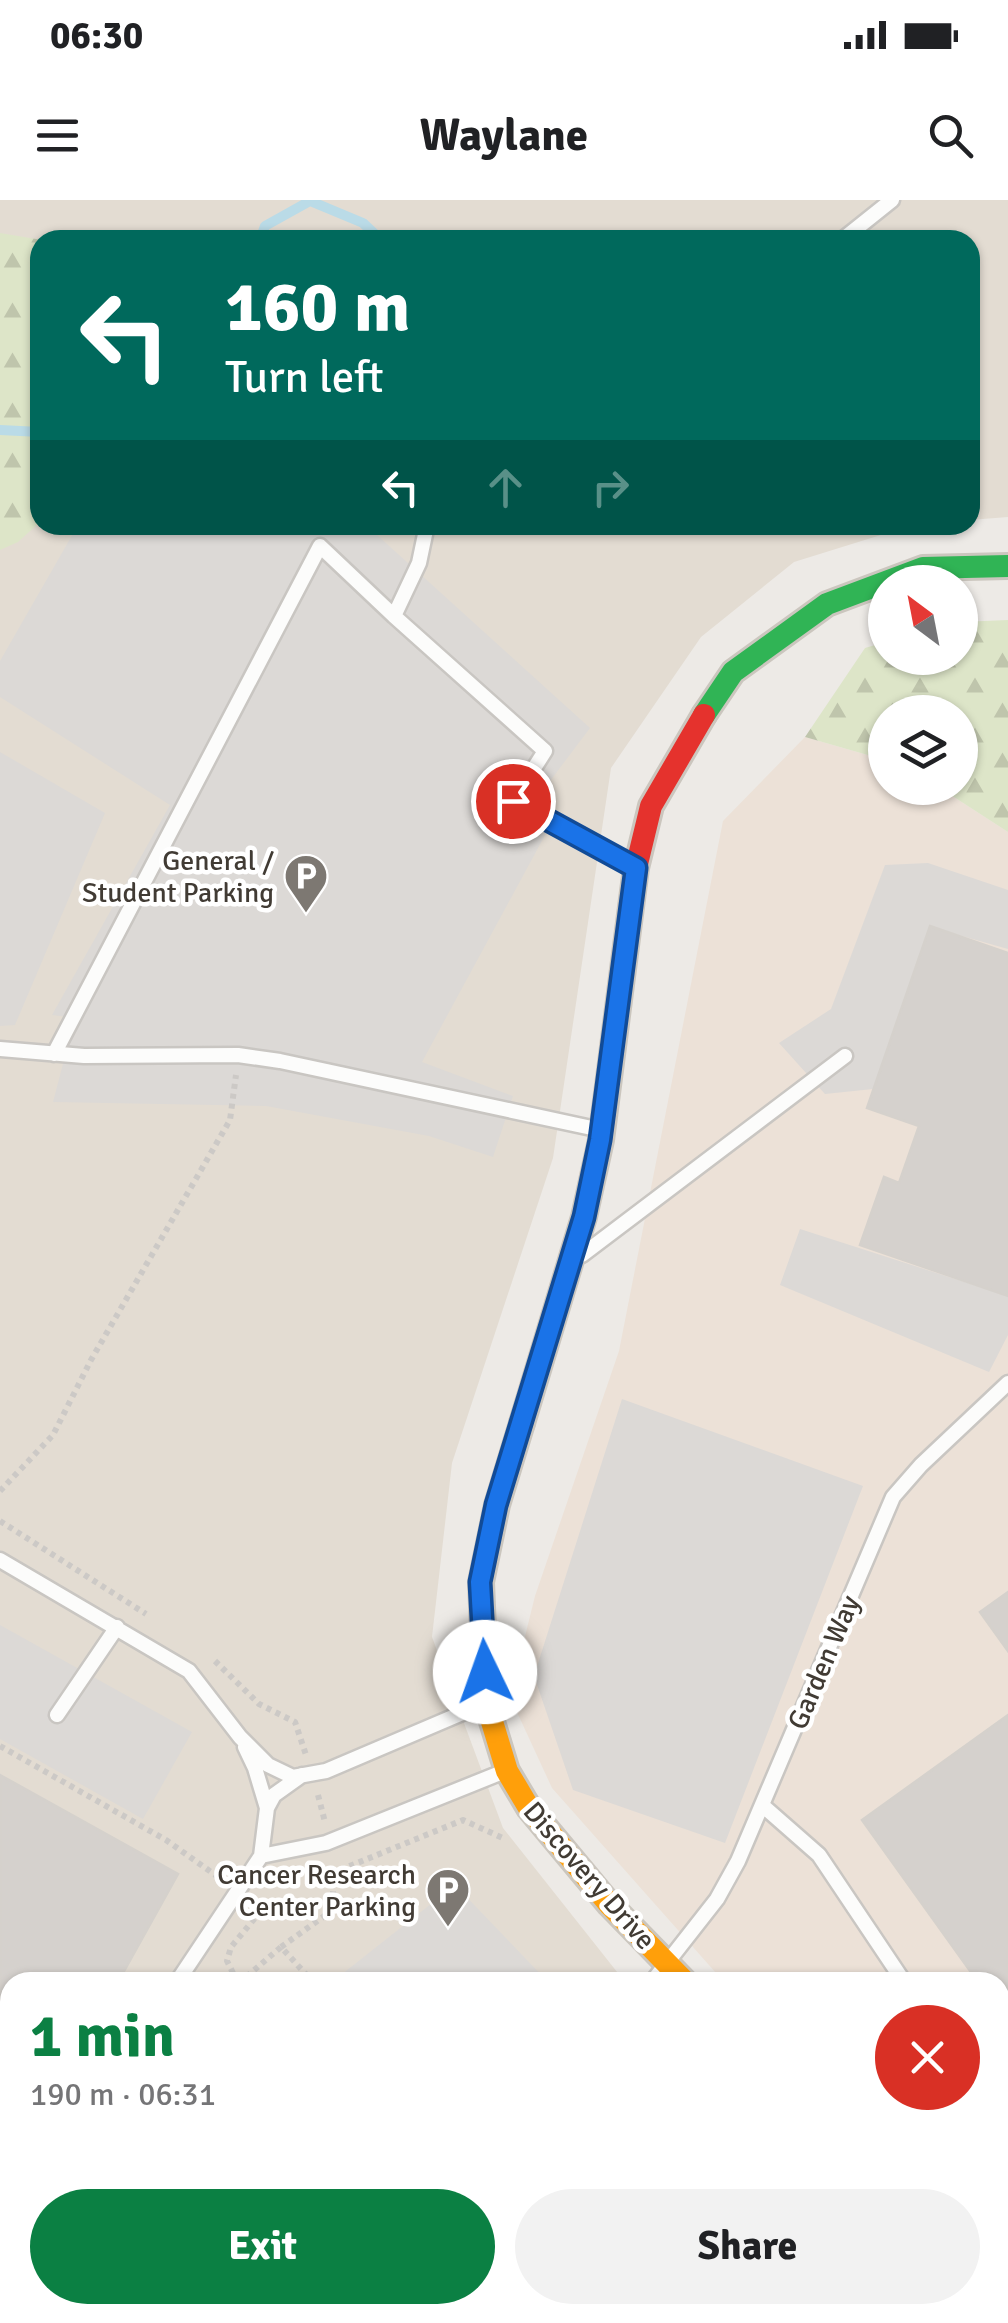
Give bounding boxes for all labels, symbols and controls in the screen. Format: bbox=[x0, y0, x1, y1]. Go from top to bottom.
text: 06:30 bbox=[50, 12, 143, 59]
icon: menu bbox=[30, 108, 85, 163]
text: Waylane bbox=[420, 108, 588, 163]
icon: search bbox=[923, 108, 978, 163]
text: 160 m bbox=[225, 264, 410, 350]
icon: left bbox=[60, 270, 190, 400]
text: Turn left bbox=[225, 350, 384, 405]
icon: left bbox=[373, 460, 428, 515]
icon: ahead bbox=[478, 460, 533, 515]
icon: right bbox=[583, 460, 638, 515]
north arrow bbox=[868, 565, 978, 675]
map controls bbox=[868, 565, 978, 805]
button: layers bbox=[868, 695, 978, 805]
pin bbox=[471, 759, 556, 844]
icon: arrive bbox=[486, 774, 541, 829]
place label: General / Student Parking bbox=[82, 844, 274, 910]
parking icon: General / Student Parking bbox=[283, 853, 329, 914]
street label: Garden Way bbox=[780, 1590, 867, 1735]
position arrow bbox=[433, 1620, 537, 1724]
street label: Discovery Drive bbox=[516, 1795, 663, 1956]
place label: Cancer Research Center Parking bbox=[217, 1858, 416, 1924]
parking icon: Cancer Research Center Parking bbox=[425, 1867, 471, 1928]
text: 1 min bbox=[30, 2000, 175, 2074]
button: close bbox=[875, 2005, 980, 2110]
text: 190 m · 06:31 bbox=[30, 2075, 216, 2114]
button: Exit bbox=[30, 2189, 495, 2304]
button: Share bbox=[515, 2189, 980, 2304]

